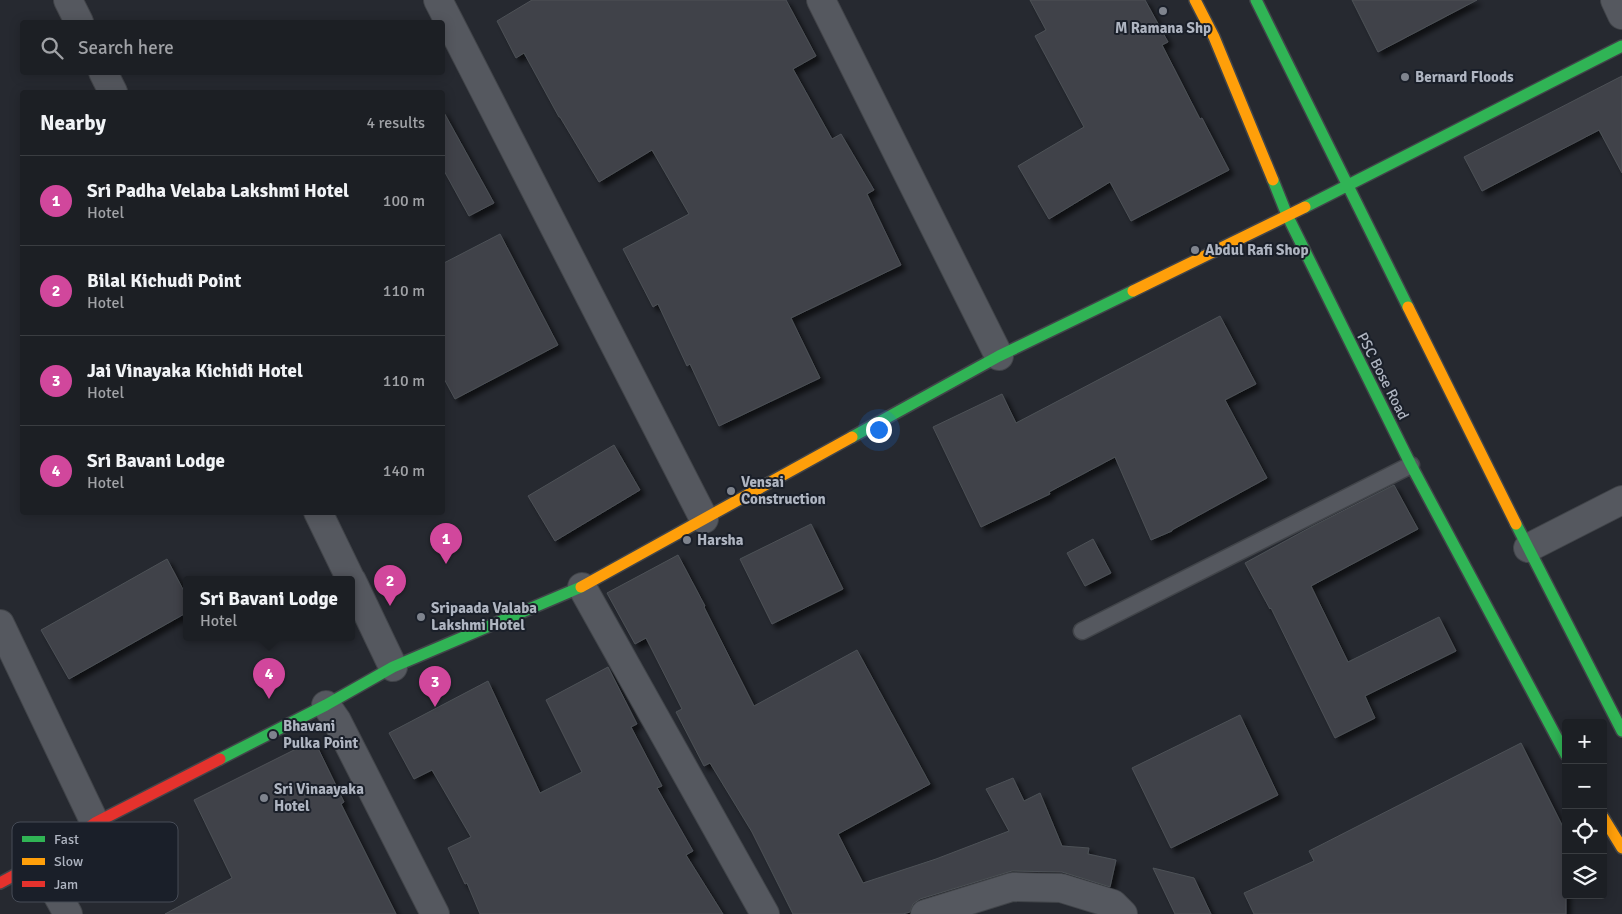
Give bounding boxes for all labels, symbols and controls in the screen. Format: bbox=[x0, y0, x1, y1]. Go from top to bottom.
marker: M Ramana Shp bbox=[1157, 5, 1169, 17]
place label: M Ramana Shp bbox=[1115, 19, 1211, 37]
search box bbox=[20, 20, 445, 75]
icon: search bbox=[38, 34, 66, 62]
text: Search here bbox=[78, 36, 174, 60]
place label: Bernard Floods bbox=[1415, 68, 1514, 86]
marker: Bernard Floods bbox=[1399, 71, 1411, 83]
text: Nearby bbox=[40, 110, 106, 136]
text: 4 results bbox=[366, 113, 425, 133]
text: Sri Padha Velaba Lakshmi Hotel bbox=[87, 179, 349, 203]
text: 1 bbox=[52, 191, 60, 211]
text: 100 m bbox=[383, 191, 425, 211]
text: Hotel bbox=[87, 203, 124, 223]
place label: Abdul Rafi Shop bbox=[1205, 241, 1309, 259]
marker: Abdul Rafi Shop bbox=[1189, 244, 1201, 256]
text: Bilal Kichudi Point bbox=[87, 269, 241, 293]
text: 2 bbox=[52, 281, 60, 301]
text: 110 m bbox=[383, 281, 425, 301]
text: Hotel bbox=[87, 293, 124, 313]
street label: PSC Bose Road bbox=[1353, 329, 1413, 423]
text: Jai Vinayaka Kichidi Hotel bbox=[87, 359, 303, 383]
text: 3 bbox=[52, 371, 60, 391]
text: 110 m bbox=[383, 371, 425, 391]
text: Hotel bbox=[87, 383, 124, 403]
your location bbox=[866, 417, 892, 443]
text: Sri Bavani Lodge bbox=[87, 449, 225, 473]
text: 4 bbox=[52, 461, 60, 481]
text: 140 m bbox=[383, 461, 425, 481]
text: Hotel bbox=[87, 473, 124, 493]
place label: Vensai Construction bbox=[741, 473, 826, 508]
marker: Vensai Construction bbox=[725, 485, 737, 497]
pin: 1 bbox=[430, 523, 462, 564]
place label: Harsha bbox=[697, 531, 744, 549]
marker: Harsha bbox=[681, 534, 693, 546]
pin: 2 bbox=[374, 565, 406, 606]
popup bbox=[183, 576, 355, 641]
text: Sri Bavani Lodge bbox=[200, 587, 338, 611]
place label: Sripaada Valaba Lakshmi Hotel bbox=[431, 599, 537, 634]
text: Hotel bbox=[200, 611, 237, 631]
marker: Sripaada Valaba Lakshmi Hotel bbox=[415, 611, 427, 623]
pin: 4 bbox=[253, 658, 285, 699]
pin: 3 bbox=[419, 666, 451, 707]
place label: Bhavani Pulka Point bbox=[283, 717, 358, 752]
map controls bbox=[1562, 719, 1607, 899]
button: + bbox=[1562, 719, 1607, 764]
marker: Bhavani Pulka Point bbox=[267, 729, 279, 741]
button: − bbox=[1562, 764, 1607, 809]
place label: Sri Vinaayaka Hotel bbox=[274, 780, 364, 815]
marker: Sri Vinaayaka Hotel bbox=[258, 792, 270, 804]
button: locate bbox=[1562, 809, 1607, 854]
legend bbox=[12, 822, 178, 902]
text: Fast bbox=[54, 831, 79, 848]
text: Slow bbox=[54, 853, 83, 870]
button: layers bbox=[1562, 854, 1607, 899]
text: Jam bbox=[54, 876, 78, 893]

